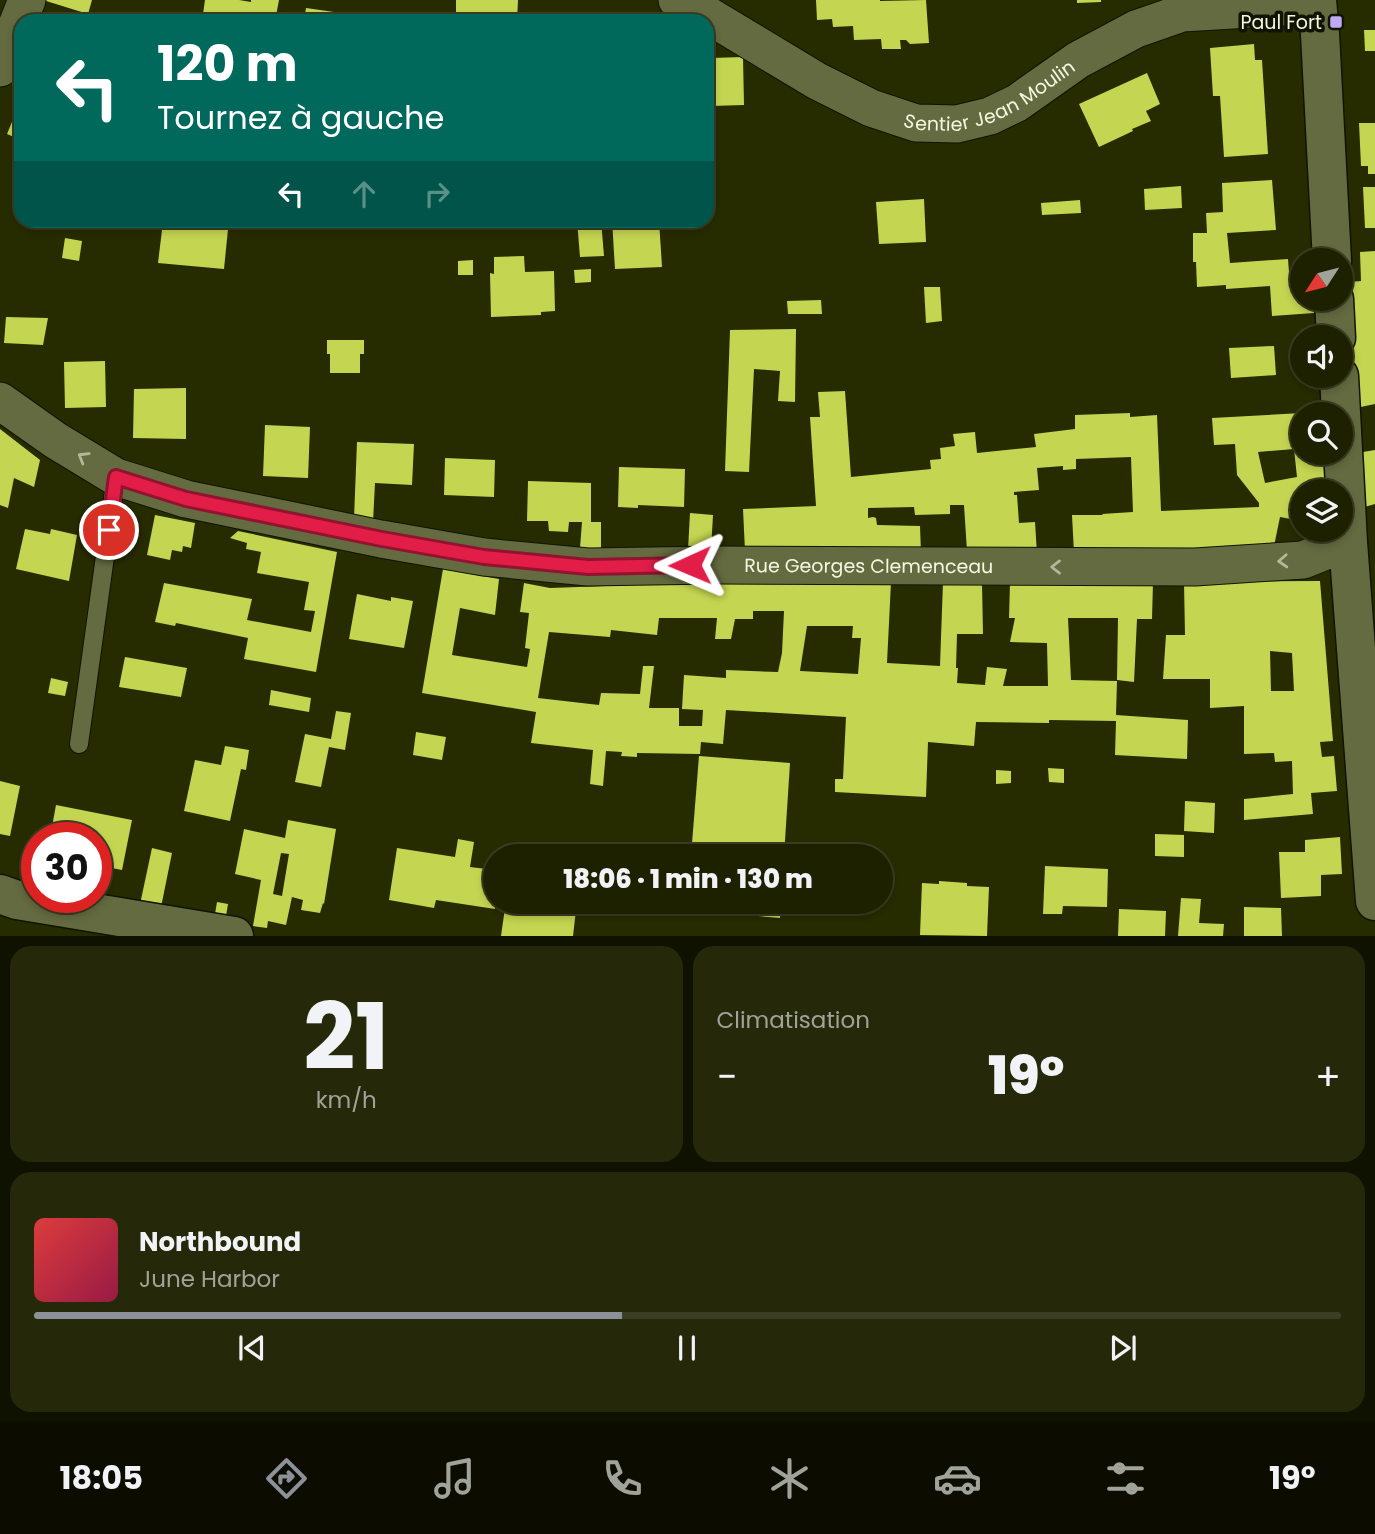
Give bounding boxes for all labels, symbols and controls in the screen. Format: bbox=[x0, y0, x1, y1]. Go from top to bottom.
place label: Paul Fort bbox=[1241, 9, 1322, 36]
marker: Paul Fort bbox=[1328, 14, 1344, 30]
text: 120 m bbox=[157, 30, 298, 98]
icon: left bbox=[42, 42, 133, 133]
street label: Sentier Jean Moulin bbox=[900, 53, 1080, 138]
text: Tournez à gauche bbox=[157, 95, 444, 140]
icon: left bbox=[272, 175, 310, 213]
icon: ahead bbox=[345, 175, 383, 213]
icon: right bbox=[418, 175, 456, 213]
north arrow bbox=[1290, 248, 1353, 312]
map controls bbox=[1290, 248, 1353, 542]
button: sound bbox=[1290, 325, 1353, 388]
button: search bbox=[1290, 402, 1353, 465]
one-way arrow bbox=[78, 453, 91, 466]
button: layers bbox=[1290, 479, 1353, 542]
pin bbox=[79, 500, 139, 560]
icon: arrive bbox=[90, 511, 128, 549]
position arrow bbox=[653, 528, 727, 602]
street label: Rue Georges Clemenceau bbox=[744, 552, 993, 580]
one-way arrow bbox=[1277, 554, 1288, 569]
one-way arrow bbox=[1050, 559, 1060, 575]
speed limit sign: 30 bbox=[21, 822, 112, 913]
text: 18:06 · 1 min · 130 m bbox=[563, 861, 813, 897]
text: 21 bbox=[303, 973, 389, 1101]
text: Climatisation bbox=[717, 1004, 870, 1036]
text: 19° bbox=[988, 1039, 1065, 1112]
text: − bbox=[717, 1050, 737, 1103]
text: + bbox=[1315, 1050, 1341, 1103]
text: km/h bbox=[316, 1084, 377, 1116]
text: Northbound bbox=[139, 1224, 301, 1260]
text: June Harbor bbox=[139, 1263, 280, 1295]
icon: previous bbox=[233, 1329, 271, 1367]
icon: pause bbox=[668, 1329, 706, 1367]
icon: next bbox=[1104, 1329, 1142, 1367]
icon: directions bbox=[262, 1454, 311, 1503]
icon: music bbox=[430, 1454, 479, 1503]
icon: phone bbox=[598, 1454, 647, 1503]
icon: climate bbox=[765, 1454, 814, 1503]
icon: car bbox=[933, 1454, 982, 1503]
icon: filters bbox=[1101, 1454, 1150, 1503]
text: 18:05 bbox=[59, 1455, 143, 1500]
text: 19° bbox=[1269, 1455, 1316, 1500]

